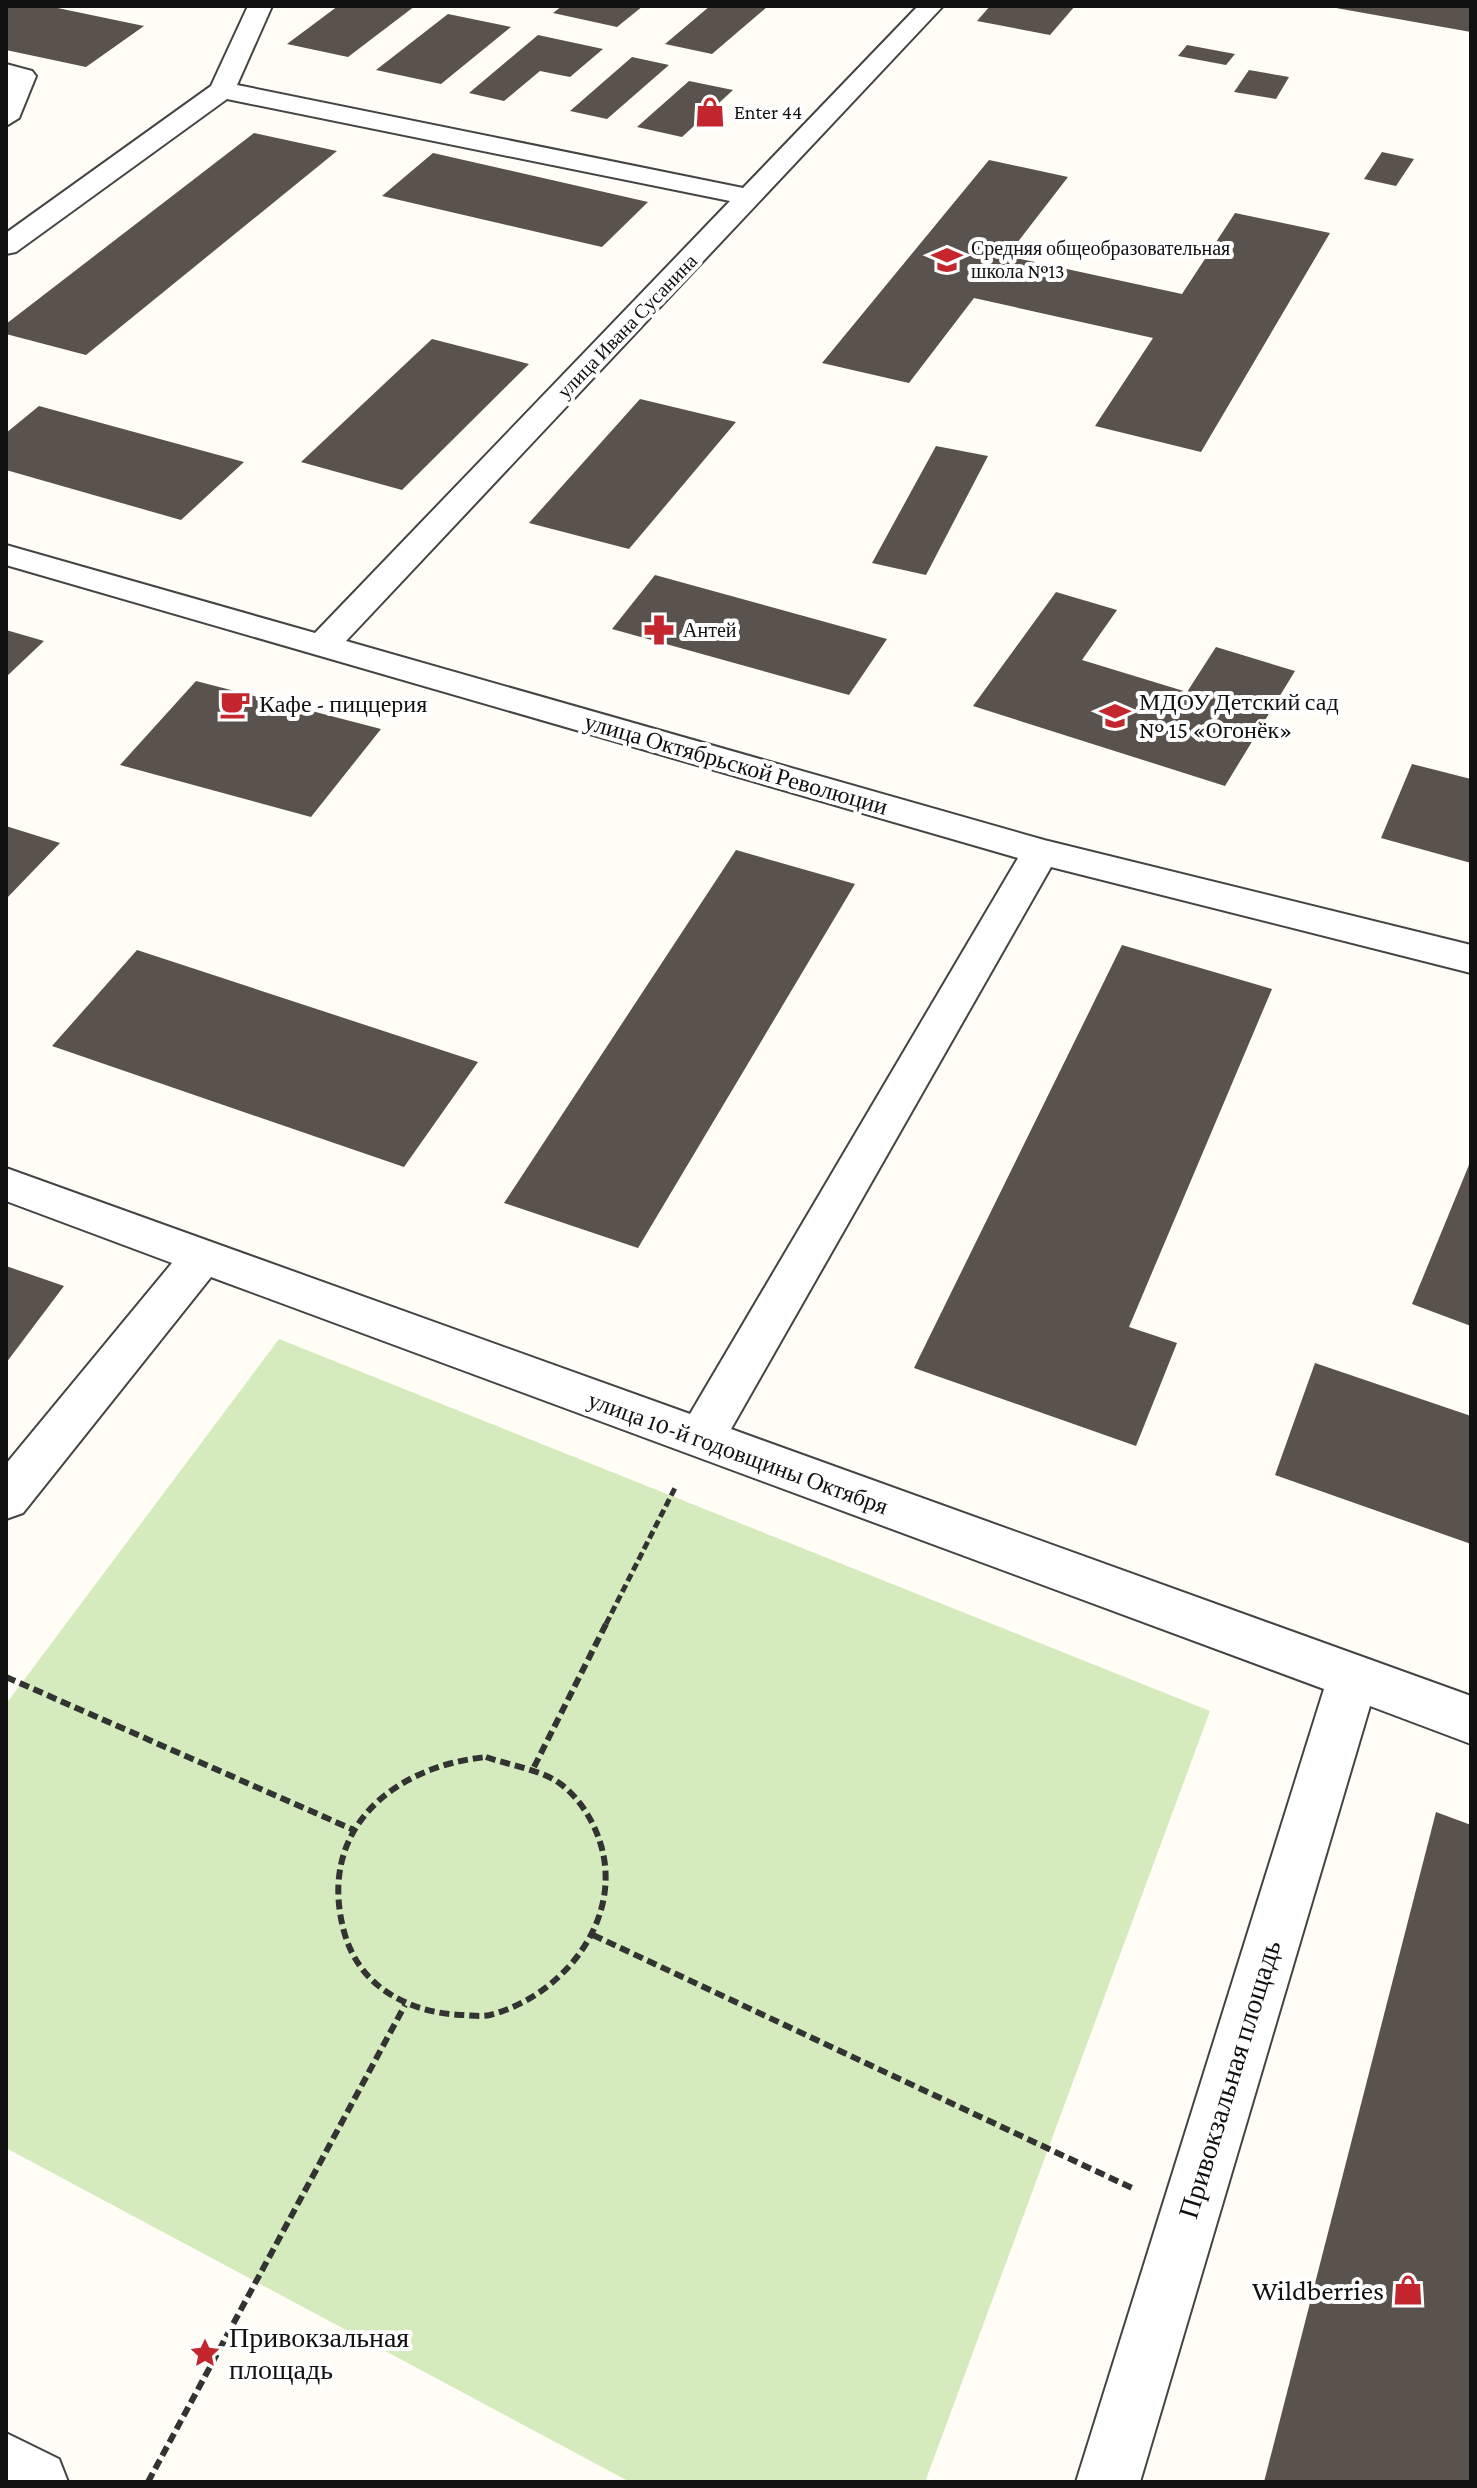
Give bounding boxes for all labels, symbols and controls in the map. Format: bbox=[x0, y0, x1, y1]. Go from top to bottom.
shop icon: Enter 44 bbox=[693, 95, 727, 129]
place label: Enter 44 bbox=[734, 101, 802, 123]
place label: Средняя общеобразовательная школа №13 bbox=[971, 237, 1230, 282]
school or university icon: Средняя общеобразовательная школа №13 bbox=[930, 243, 964, 277]
street label: улица Ивана Сусанина bbox=[553, 250, 702, 403]
pharmacy icon: Антей bbox=[642, 613, 676, 647]
place label: Антей bbox=[683, 619, 737, 641]
cafe icon: Кафе - пиццерия bbox=[218, 687, 252, 721]
place label: МДОУ Детский сад № 15 «Огонёк» bbox=[1139, 688, 1339, 743]
place label: Кафе - пиццерия bbox=[259, 690, 427, 717]
school or university icon: МДОУ Детский сад № 15 «Огонёк» bbox=[1098, 699, 1132, 733]
street label: улица Октябрьской Революции bbox=[581, 707, 891, 820]
street label: улица 10-й годовщины Октября bbox=[584, 1386, 892, 1519]
street label: Привокзальная площадь bbox=[1172, 1936, 1287, 2222]
shop icon: Wildberries bbox=[1391, 2273, 1425, 2307]
place label: Wildberries bbox=[1252, 2275, 1384, 2306]
place label: Привокзальная площадь bbox=[229, 2322, 409, 2385]
place icon: Привокзальная площадь bbox=[188, 2336, 222, 2370]

